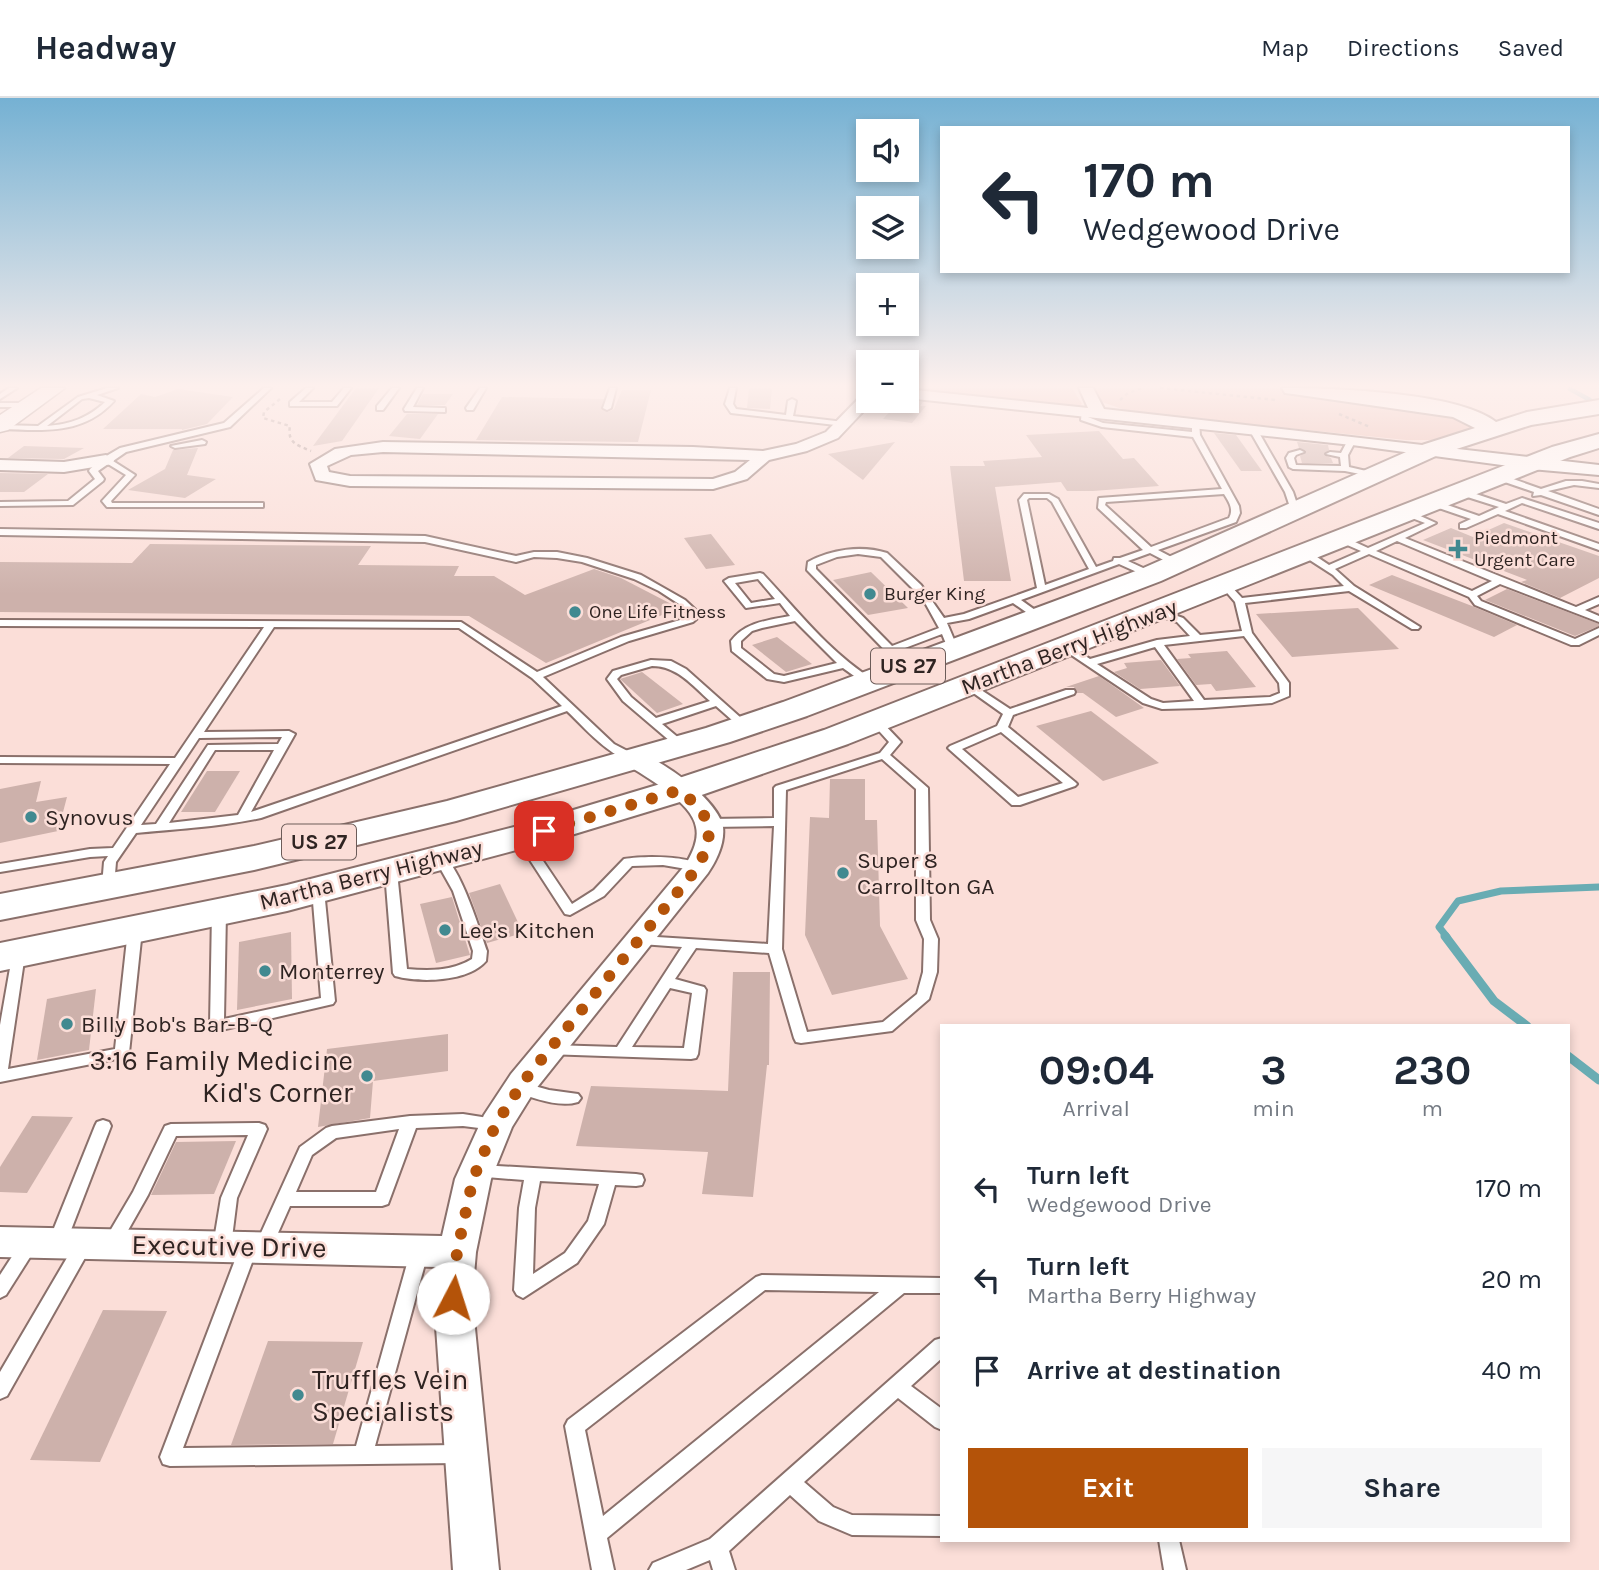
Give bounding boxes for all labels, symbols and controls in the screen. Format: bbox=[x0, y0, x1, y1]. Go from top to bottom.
text: Headway bbox=[35, 29, 176, 67]
text: Map bbox=[1261, 34, 1309, 62]
text: Directions bbox=[1347, 34, 1460, 62]
text: Saved bbox=[1498, 34, 1564, 62]
map controls bbox=[856, 119, 919, 413]
button: sound bbox=[856, 119, 919, 182]
text: 170 m bbox=[1083, 152, 1215, 209]
icon: left bbox=[968, 154, 1059, 245]
button: layers bbox=[856, 196, 919, 259]
text: Wedgewood Drive bbox=[1083, 211, 1340, 248]
button: + bbox=[856, 273, 919, 336]
button: − bbox=[856, 350, 919, 413]
place label: Piedmont Urgent Care bbox=[1474, 527, 1575, 571]
marker: Piedmont Urgent Care bbox=[1448, 539, 1468, 559]
place label: Burger King bbox=[884, 583, 985, 605]
marker: Burger King bbox=[862, 586, 878, 602]
street label: Martha Berry Highway bbox=[957, 593, 1181, 701]
place label: One Life Fitness bbox=[589, 601, 726, 623]
marker: One Life Fitness bbox=[567, 604, 583, 620]
road number: US 27 bbox=[871, 648, 945, 684]
pin bbox=[514, 801, 574, 861]
place label: Synovus bbox=[45, 804, 134, 831]
marker: Synovus bbox=[23, 809, 39, 825]
icon: arrive bbox=[525, 812, 563, 850]
road number: US 27 bbox=[282, 824, 356, 860]
street label: Martha Berry Highway bbox=[257, 834, 486, 916]
place label: Super 8 Carrollton GA bbox=[857, 847, 994, 900]
marker: Super 8 Carrollton GA bbox=[835, 865, 851, 881]
place label: Lee's Kitchen bbox=[459, 917, 595, 944]
marker: Lee's Kitchen bbox=[437, 922, 453, 938]
place label: Monterrey bbox=[279, 958, 385, 985]
marker: Monterrey bbox=[257, 963, 273, 979]
place label: Billy Bob's Bar-B-Q bbox=[81, 1011, 273, 1038]
marker: Billy Bob's Bar-B-Q bbox=[59, 1016, 75, 1032]
place label: 3:16 Family Medicine Kid's Corner bbox=[90, 1044, 354, 1109]
text: 09:04 bbox=[1039, 1045, 1154, 1095]
text: 3 bbox=[1260, 1045, 1287, 1095]
text: 230 bbox=[1393, 1045, 1471, 1095]
marker: 3:16 Family Medicine Kid's Corner bbox=[359, 1068, 375, 1084]
text: Arrival bbox=[1062, 1095, 1130, 1122]
text: min bbox=[1252, 1095, 1295, 1122]
text: m bbox=[1422, 1095, 1443, 1122]
text: Turn left bbox=[1027, 1160, 1129, 1191]
icon: left bbox=[968, 1170, 1006, 1208]
text: 170 m bbox=[1475, 1173, 1542, 1204]
text: Wedgewood Drive bbox=[1027, 1191, 1212, 1218]
street label: Executive Drive bbox=[131, 1228, 327, 1264]
text: Turn left bbox=[1027, 1251, 1129, 1282]
position arrow bbox=[416, 1261, 490, 1335]
icon: left bbox=[968, 1261, 1006, 1299]
text: 20 m bbox=[1481, 1264, 1542, 1295]
text: Martha Berry Highway bbox=[1027, 1282, 1256, 1309]
icon: arrive bbox=[968, 1352, 1006, 1390]
text: Arrive at destination bbox=[1027, 1355, 1281, 1386]
text: 40 m bbox=[1482, 1355, 1542, 1386]
place label: Truffles Vein Specialists bbox=[312, 1363, 468, 1428]
marker: Truffles Vein Specialists bbox=[290, 1387, 306, 1403]
button: Exit bbox=[968, 1448, 1248, 1528]
button: Share bbox=[1262, 1448, 1542, 1528]

